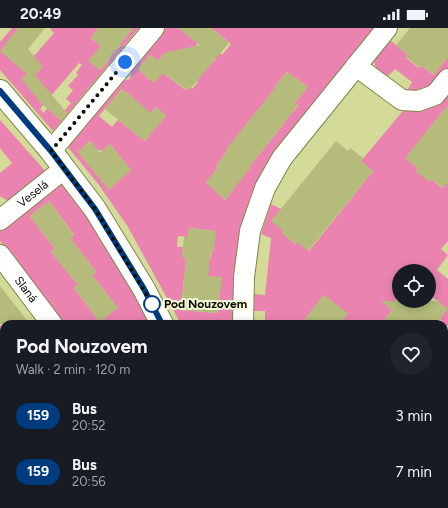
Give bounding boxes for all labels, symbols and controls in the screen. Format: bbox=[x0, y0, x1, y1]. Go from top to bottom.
text: 20:49 bbox=[20, 5, 61, 23]
your location bbox=[115, 52, 135, 72]
street label: Veselá bbox=[15, 177, 51, 210]
map controls bbox=[392, 264, 436, 308]
button: locate bbox=[392, 264, 436, 308]
street label: Slaná bbox=[12, 274, 40, 305]
marker: Pod Nouzovem bbox=[143, 295, 161, 313]
place label: Pod Nouzovem bbox=[164, 297, 247, 311]
button: heart bbox=[390, 333, 432, 375]
text: Pod Nouzovem bbox=[16, 335, 148, 358]
text: Walk · 2 min · 120 m bbox=[16, 362, 130, 377]
text: Bus bbox=[72, 400, 97, 418]
text: 159 bbox=[27, 407, 49, 424]
text: 3 min bbox=[396, 407, 432, 425]
text: 20:52 bbox=[72, 418, 106, 433]
text: Bus bbox=[72, 456, 97, 474]
text: 159 bbox=[27, 463, 49, 480]
text: 7 min bbox=[396, 463, 432, 481]
text: 20:56 bbox=[72, 474, 106, 489]

